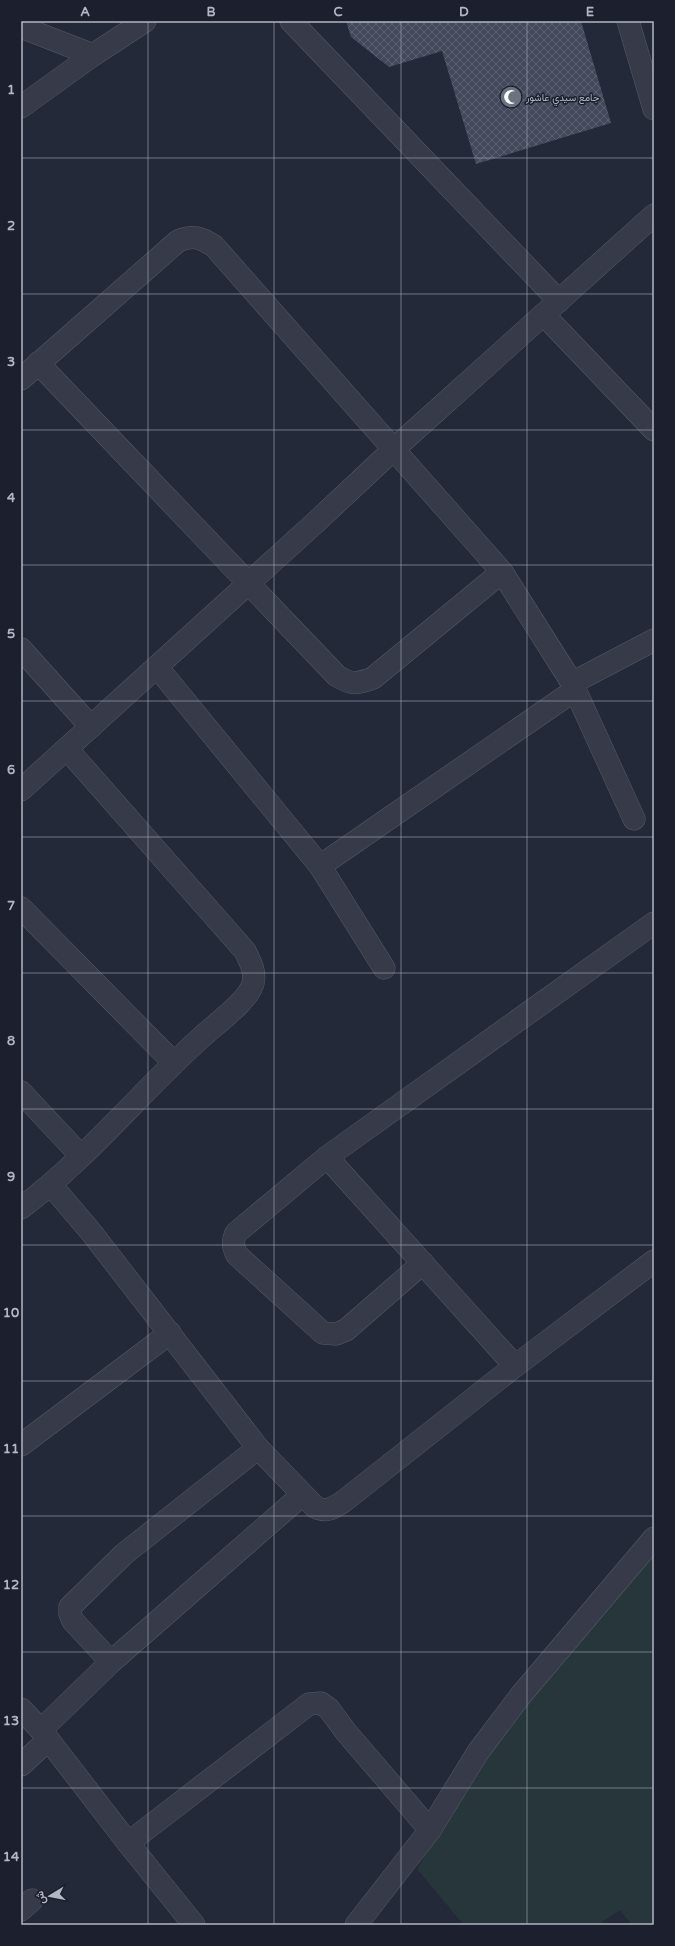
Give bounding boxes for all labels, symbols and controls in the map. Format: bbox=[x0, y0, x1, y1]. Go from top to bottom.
text: A bbox=[80, 4, 90, 20]
text: B bbox=[206, 4, 216, 20]
text: C bbox=[333, 4, 343, 20]
text: D bbox=[459, 4, 469, 20]
text: E bbox=[586, 4, 594, 20]
text: 1 bbox=[7, 82, 15, 98]
mosque icon: جامع سيدي عاشور bbox=[498, 84, 524, 110]
place label: جامع سيدي عاشور bbox=[525, 92, 600, 106]
text: 2 bbox=[7, 218, 15, 234]
text: 3 bbox=[7, 354, 15, 370]
text: 4 bbox=[7, 490, 16, 506]
text: 5 bbox=[7, 626, 15, 642]
text: 6 bbox=[7, 762, 15, 778]
text: 7 bbox=[7, 898, 15, 914]
text: 8 bbox=[7, 1033, 15, 1049]
text: 9 bbox=[7, 1169, 15, 1185]
text: 10 bbox=[3, 1305, 19, 1321]
text: 11 bbox=[3, 1441, 19, 1457]
text: 12 bbox=[3, 1577, 19, 1593]
text: 13 bbox=[3, 1713, 19, 1729]
text: 14 bbox=[3, 1849, 20, 1865]
north arrow bbox=[30, 1876, 70, 1916]
text: ش bbox=[33, 1890, 48, 1905]

